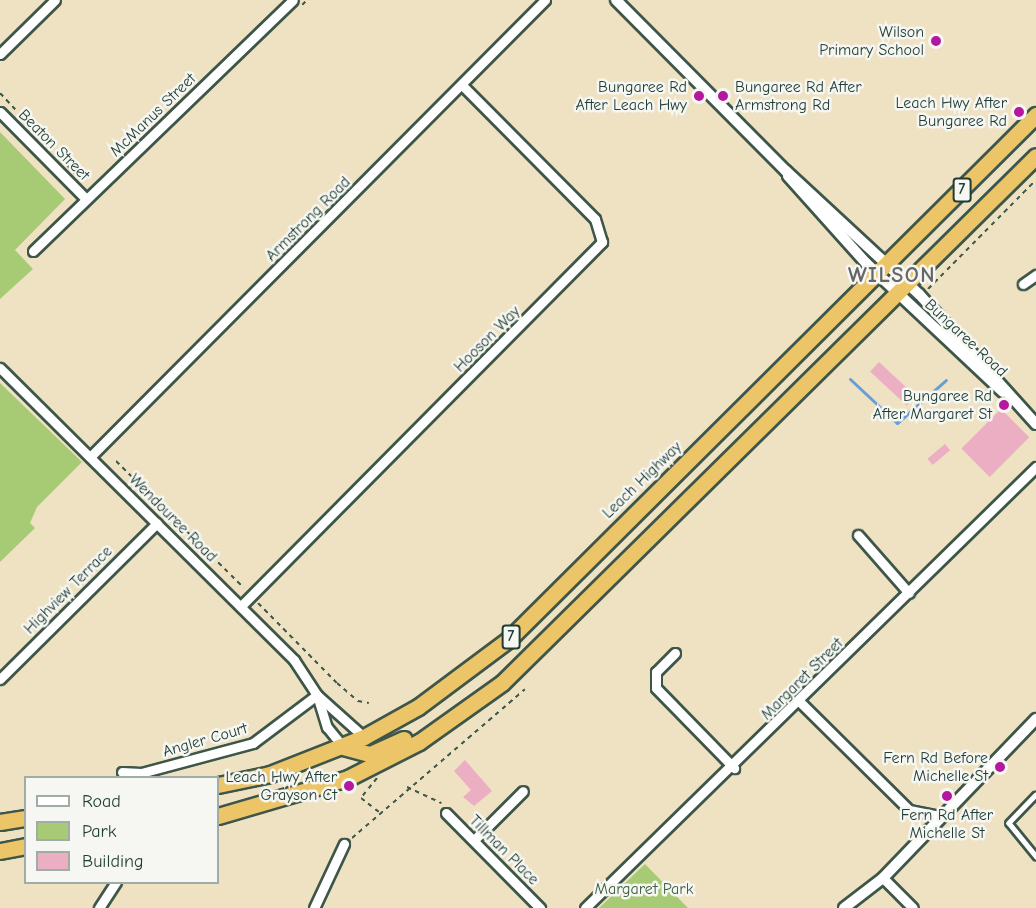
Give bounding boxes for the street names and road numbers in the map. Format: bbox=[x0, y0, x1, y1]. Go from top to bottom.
street label: McManus Street bbox=[106, 69, 200, 161]
street label: Beaton Street bbox=[14, 105, 94, 185]
street label: Armstrong Road bbox=[262, 173, 354, 265]
road number: 7 bbox=[952, 178, 972, 202]
street label: Bungaree Road bbox=[921, 295, 1011, 381]
street label: Hooson Way bbox=[450, 302, 524, 376]
street label: Leach Highway bbox=[598, 437, 686, 523]
street label: Wendouree Road bbox=[125, 470, 221, 566]
street label: Highview Terrace bbox=[20, 542, 116, 638]
road number: 7 bbox=[500, 625, 522, 649]
street label: Margaret Street bbox=[757, 634, 847, 724]
street label: Angler Court bbox=[160, 719, 250, 761]
street label: Tillman Place bbox=[465, 811, 543, 889]

